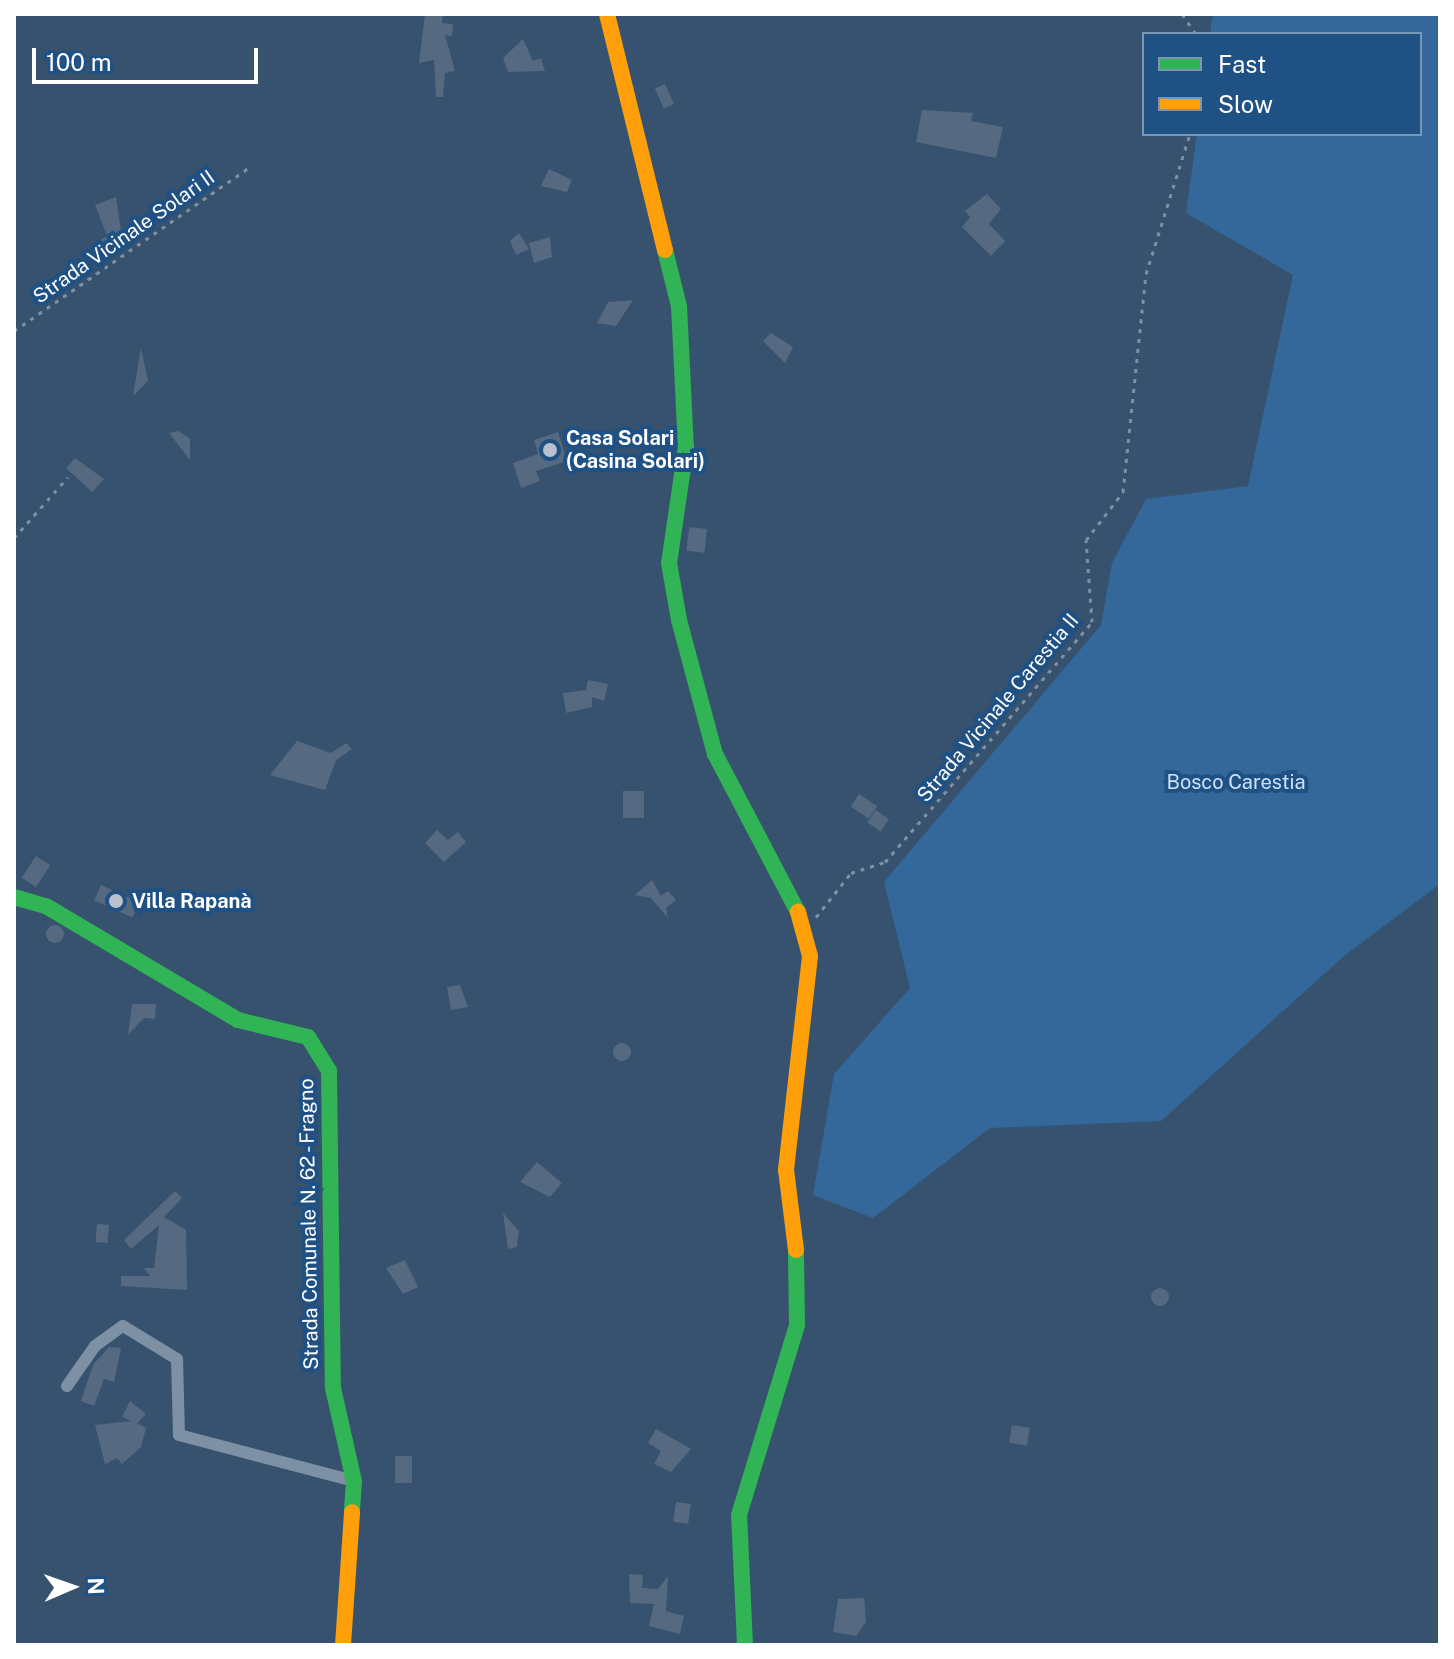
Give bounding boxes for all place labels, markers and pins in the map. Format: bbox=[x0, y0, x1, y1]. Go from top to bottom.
place label: Casa Solari (Casina Solari) bbox=[566, 426, 705, 473]
marker: Casa Solari (Casina Solari) bbox=[541, 441, 559, 459]
place label: Villa Rapanà bbox=[132, 889, 252, 913]
marker: Villa Rapanà bbox=[107, 892, 125, 910]

